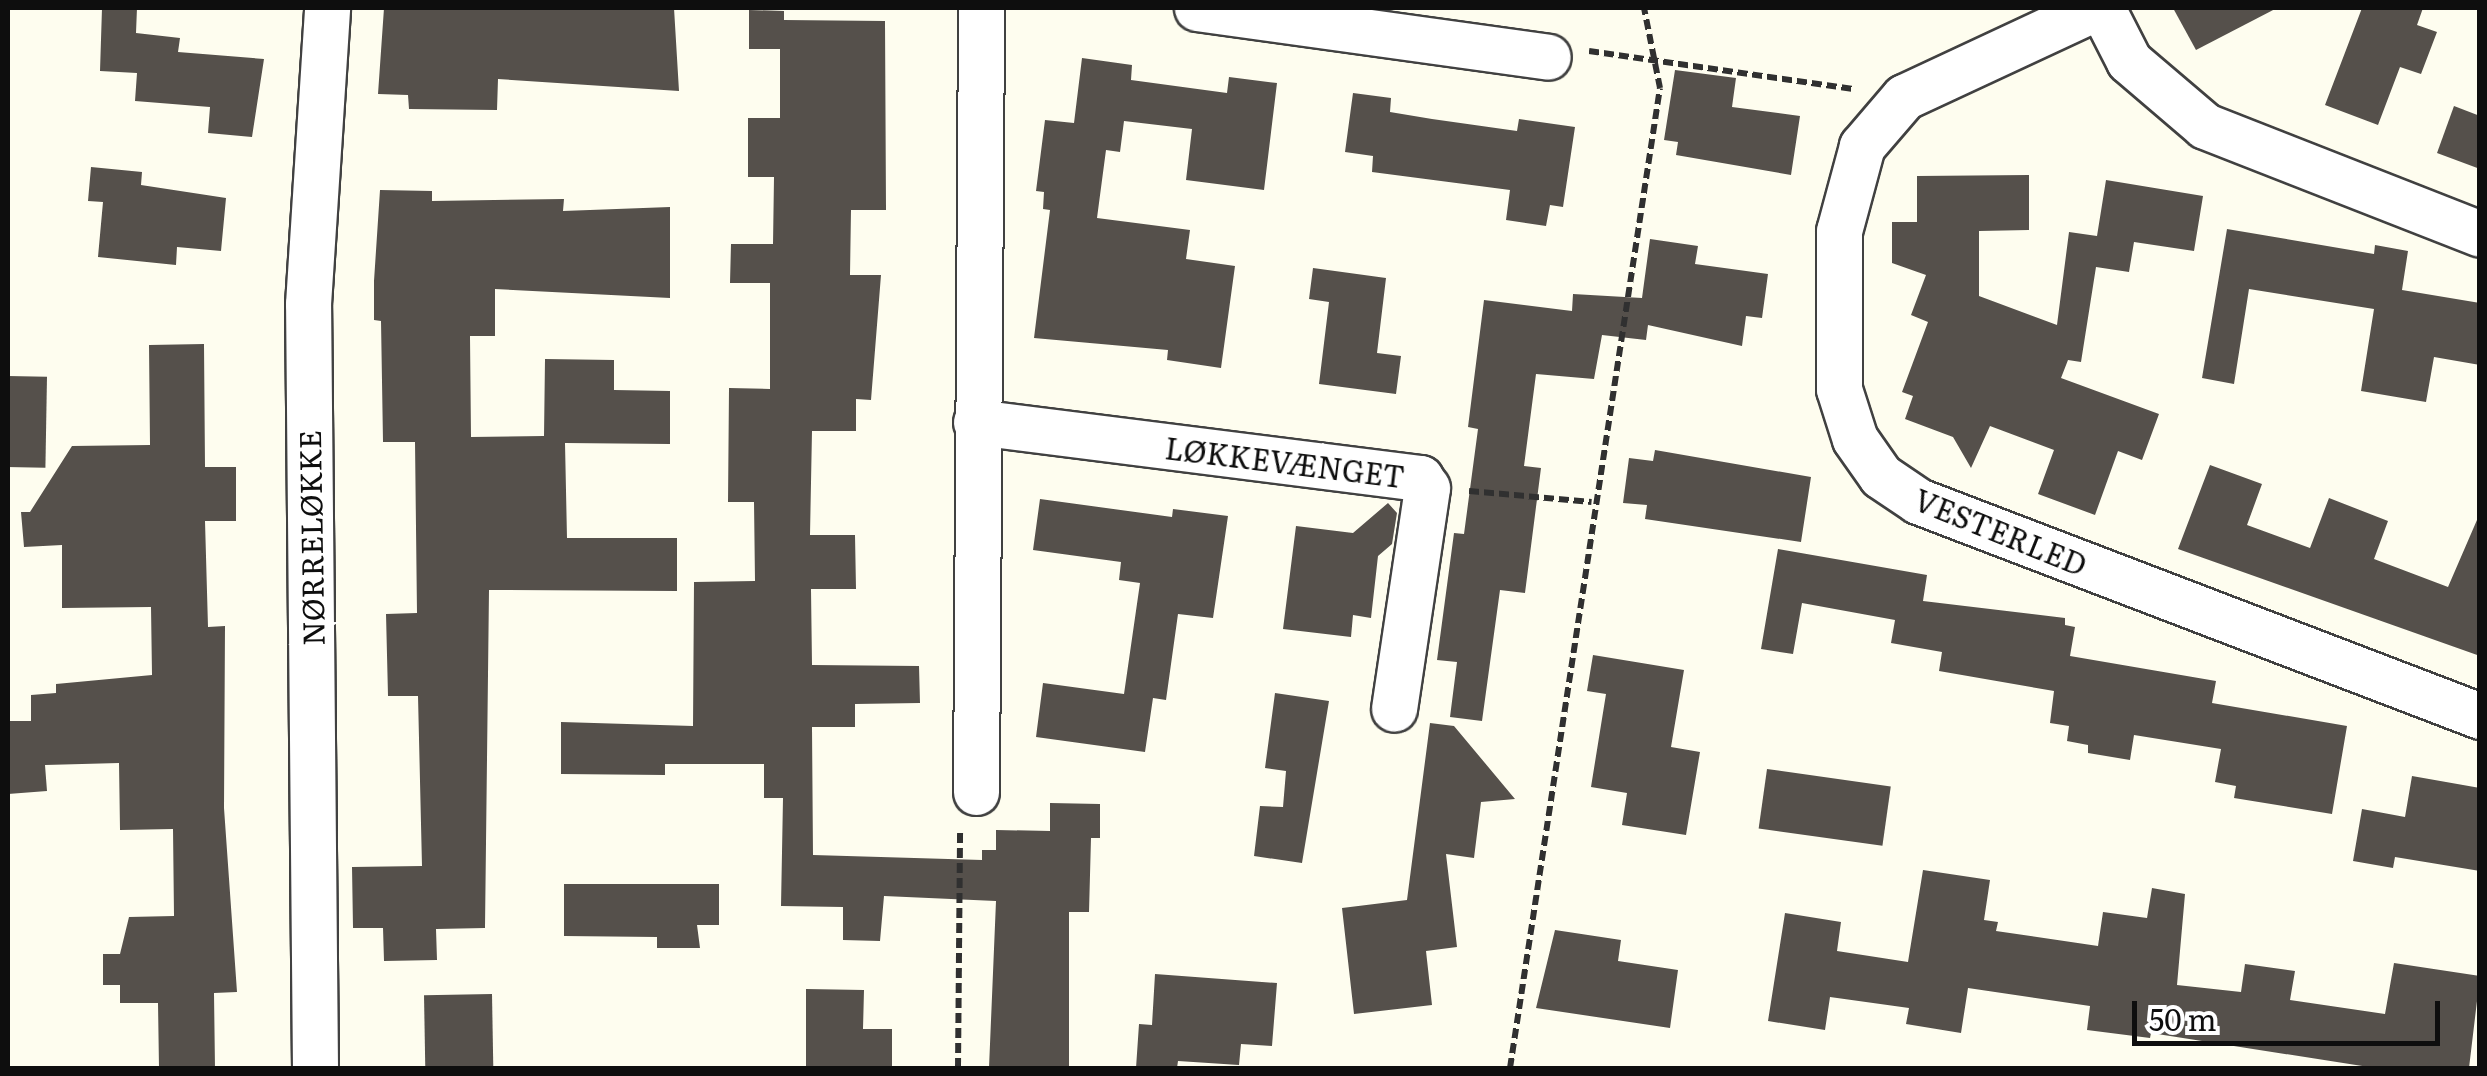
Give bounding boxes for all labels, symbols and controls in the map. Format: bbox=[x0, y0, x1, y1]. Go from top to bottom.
street label: LØKKEVÆNGET bbox=[1163, 428, 1407, 494]
street label: NØRRELØKKE bbox=[290, 430, 330, 646]
street label: VESTERLED bbox=[1910, 480, 2092, 582]
scale bar bbox=[2137, 981, 2444, 1043]
text: 50 m bbox=[2149, 996, 2217, 1040]

